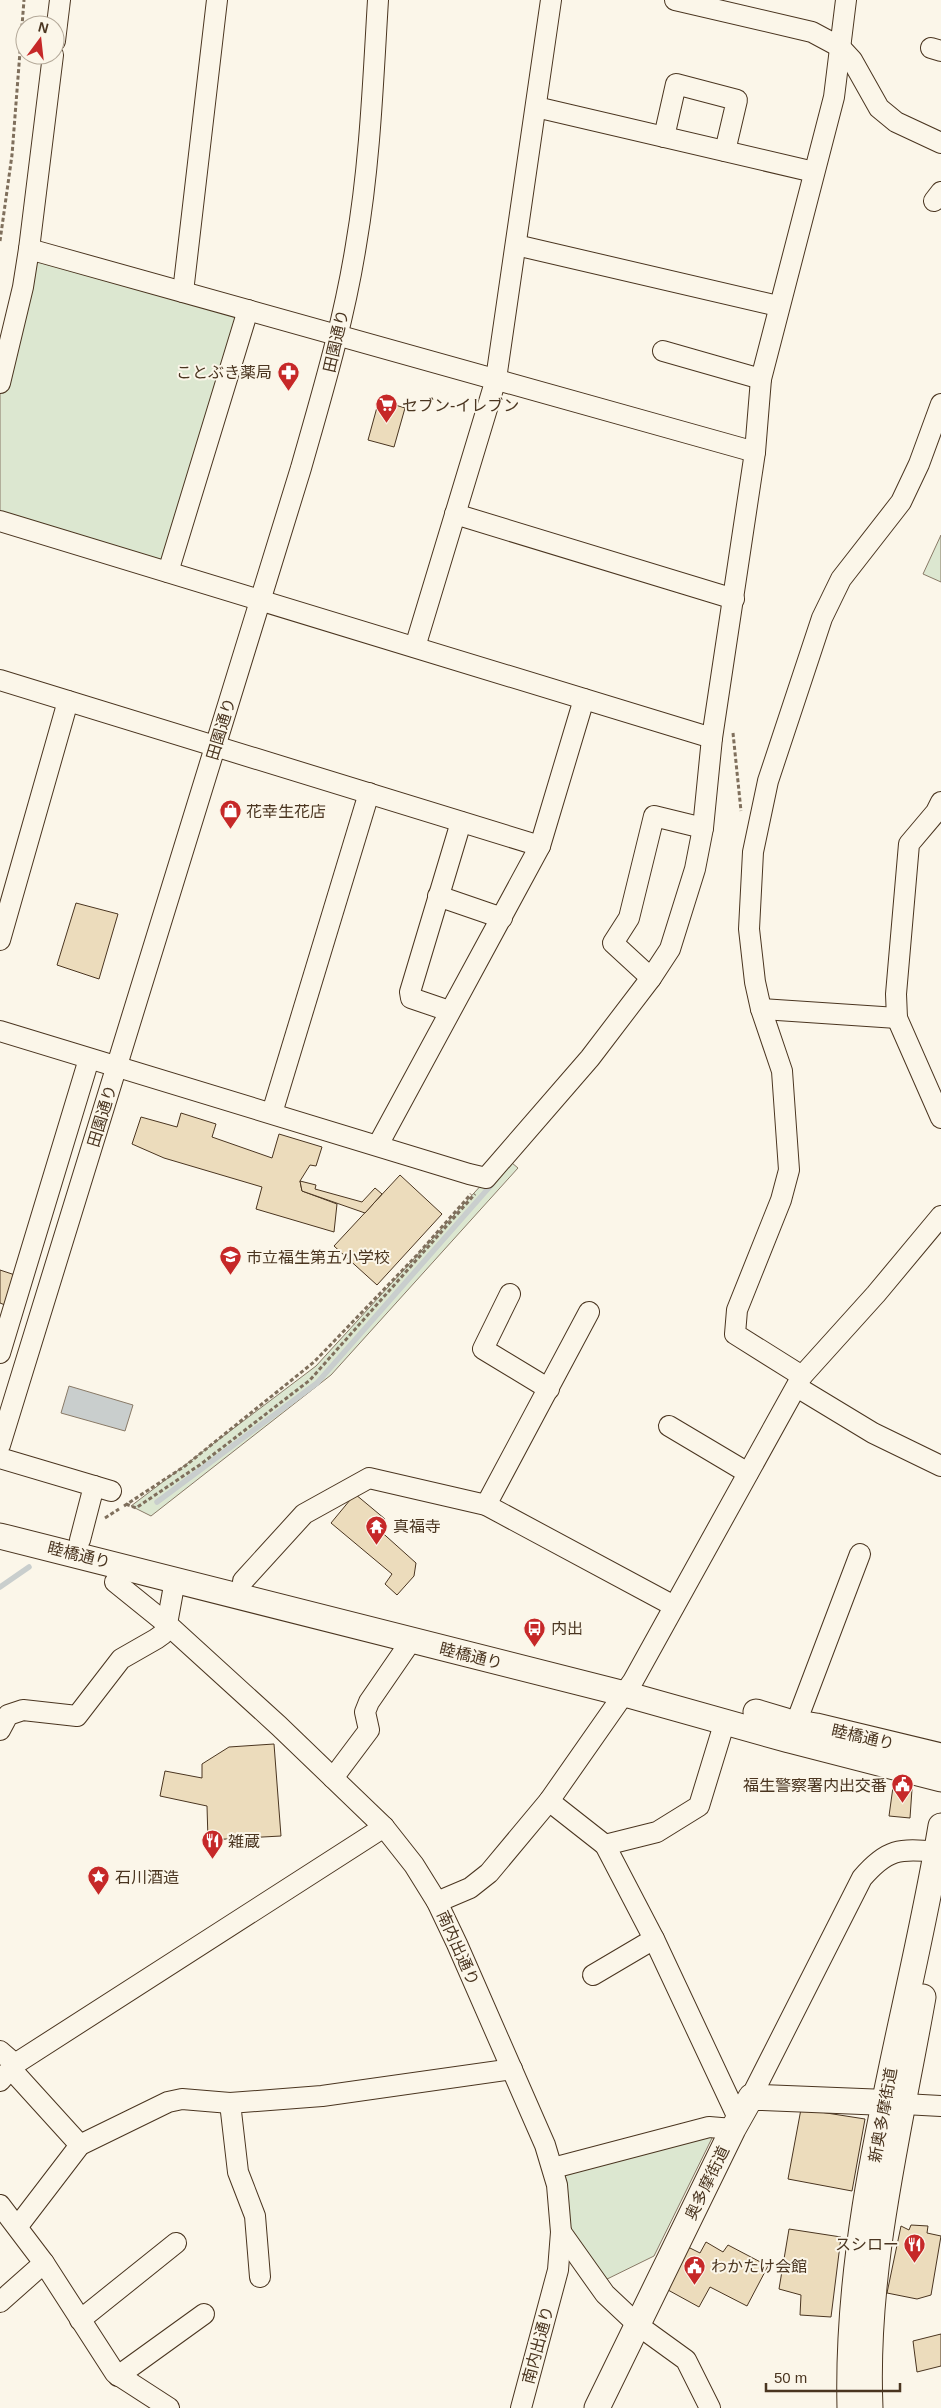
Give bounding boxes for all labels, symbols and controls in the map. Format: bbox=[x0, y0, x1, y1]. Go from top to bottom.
north arrow bbox=[15, 15, 65, 65]
text: N bbox=[36, 18, 50, 36]
street label: 田園通り bbox=[321, 308, 351, 374]
pharmacy icon: ことぶき薬局 bbox=[276, 360, 300, 391]
place label: ことぶき薬局 bbox=[176, 364, 272, 381]
supermarket icon: セブン-イレブン bbox=[374, 393, 398, 424]
place label: セブン-イレブン bbox=[402, 397, 519, 414]
street label: 田園通り bbox=[204, 696, 238, 762]
shop icon: 花幸生花店 bbox=[218, 799, 242, 830]
place label: 花幸生花店 bbox=[246, 803, 326, 820]
street label: 田園通り bbox=[85, 1083, 119, 1149]
school or university icon: 市立福生第五小学校 bbox=[218, 1245, 242, 1276]
place label: 市立福生第五小学校 bbox=[246, 1249, 390, 1266]
temple icon: 真福寺 bbox=[365, 1514, 389, 1545]
place label: 真福寺 bbox=[393, 1518, 441, 1535]
street label: 睦橋通り bbox=[46, 1539, 112, 1571]
bus stop icon: 内出 bbox=[523, 1616, 547, 1647]
place label: 内出 bbox=[551, 1620, 583, 1637]
street label: 睦橋通り bbox=[438, 1640, 504, 1672]
street label: 睦橋通り bbox=[830, 1722, 896, 1752]
public building icon: 福生警察署内出交番 bbox=[891, 1773, 915, 1804]
place label: 福生警察署内出交番 bbox=[743, 1777, 887, 1794]
restaurant icon: 雑蔵 bbox=[200, 1829, 224, 1860]
place label: 雑蔵 bbox=[228, 1833, 260, 1850]
place icon: 石川酒造 bbox=[87, 1865, 111, 1896]
place label: 石川酒造 bbox=[115, 1869, 179, 1886]
street label: 南内出通り bbox=[434, 1908, 482, 1988]
street label: 新奥多摩街道 bbox=[866, 2066, 900, 2164]
street label: 奥多摩街道 bbox=[682, 2143, 732, 2223]
restaurant icon: スシロー bbox=[903, 2232, 927, 2263]
place label: スシロー bbox=[835, 2236, 899, 2253]
public building icon: わかたけ会館 bbox=[683, 2254, 707, 2285]
place label: わかたけ会館 bbox=[711, 2258, 807, 2275]
street label: 南内出通り bbox=[519, 2304, 557, 2386]
scale bar bbox=[766, 2360, 900, 2392]
text: 50 m bbox=[774, 2369, 807, 2386]

